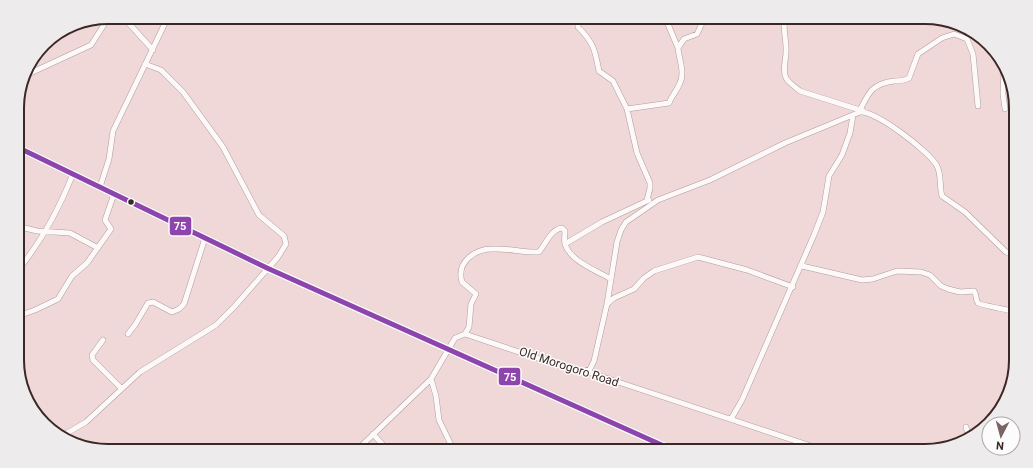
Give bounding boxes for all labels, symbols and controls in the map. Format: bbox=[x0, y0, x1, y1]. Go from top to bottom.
unlabelled marker bbox=[126, 197, 136, 207]
line badge: 75 bbox=[169, 216, 192, 236]
text: 75 bbox=[174, 220, 186, 233]
street label: Old Morogoro Road bbox=[517, 344, 621, 390]
line badge: 75 bbox=[498, 367, 521, 386]
text: 75 bbox=[504, 371, 516, 384]
north arrow bbox=[981, 416, 1021, 456]
text: N bbox=[995, 439, 1005, 452]

